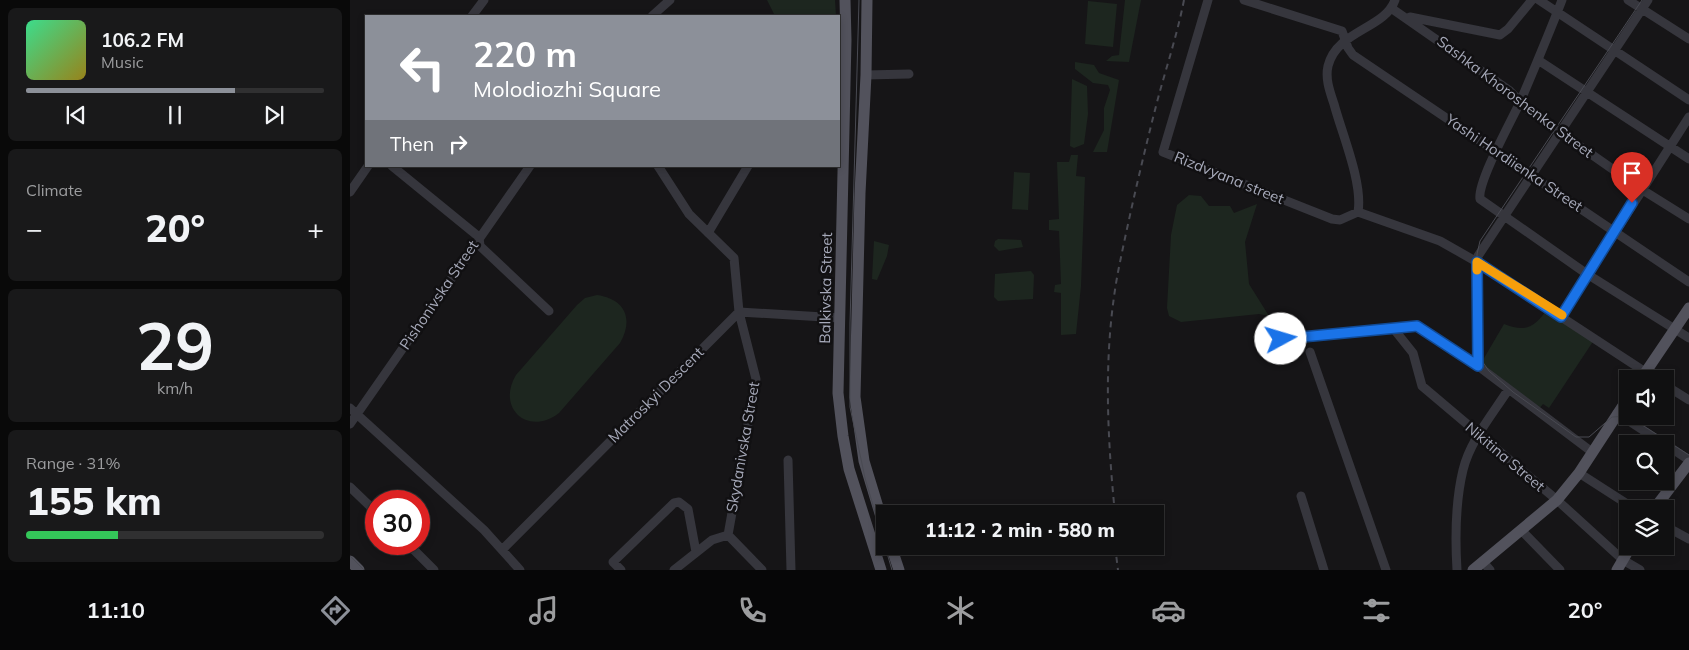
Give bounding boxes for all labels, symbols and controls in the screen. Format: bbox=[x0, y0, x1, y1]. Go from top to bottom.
text: 106.2 FM bbox=[101, 28, 184, 52]
street label: Sashka Khoroshenka Street bbox=[1433, 31, 1597, 162]
text: 220 m bbox=[473, 32, 577, 76]
icon: left bbox=[390, 35, 455, 100]
text: Music bbox=[101, 52, 144, 72]
text: Molodiozhi Square bbox=[473, 75, 661, 103]
icon: previous bbox=[62, 101, 90, 129]
icon: pause bbox=[161, 101, 189, 129]
icon: next bbox=[260, 101, 288, 129]
street label: Yashi Hordiienka Street bbox=[1441, 109, 1586, 216]
icon: right bbox=[444, 130, 472, 158]
text: Then bbox=[390, 132, 434, 156]
street label: Rizdvyana street bbox=[1171, 147, 1287, 208]
pin bbox=[1611, 152, 1653, 203]
icon: arrive bbox=[1618, 159, 1646, 187]
text: Climate bbox=[26, 180, 82, 200]
text: 20° bbox=[145, 204, 205, 252]
text: − bbox=[26, 211, 43, 246]
text: + bbox=[307, 211, 324, 246]
street label: Balkivska Street bbox=[815, 232, 836, 344]
street label: Pishonivska Street bbox=[395, 236, 482, 353]
text: 29 bbox=[136, 305, 214, 386]
position arrow bbox=[1254, 312, 1306, 364]
street label: Matroskyi Descent bbox=[604, 343, 708, 447]
map controls bbox=[1619, 370, 1674, 555]
button: sound bbox=[1619, 370, 1674, 425]
text: km/h bbox=[157, 378, 193, 398]
street label: Skydanivska Street bbox=[722, 380, 763, 514]
street label: Nikitina Street bbox=[1462, 418, 1549, 495]
button: search bbox=[1619, 435, 1674, 490]
text: Range · 31% bbox=[26, 453, 121, 473]
text: 155 km bbox=[26, 477, 162, 525]
speed limit sign: 30 bbox=[365, 490, 430, 555]
button: layers bbox=[1619, 500, 1674, 555]
text: 11:12 · 2 min · 580 m bbox=[925, 518, 1115, 542]
icon: directions bbox=[318, 593, 353, 628]
icon: music bbox=[526, 593, 561, 628]
icon: phone bbox=[735, 593, 770, 628]
icon: climate bbox=[943, 593, 978, 628]
icon: car bbox=[1151, 593, 1186, 628]
icon: filters bbox=[1359, 593, 1394, 628]
text: 11:10 bbox=[87, 596, 145, 624]
text: 20° bbox=[1568, 596, 1602, 624]

